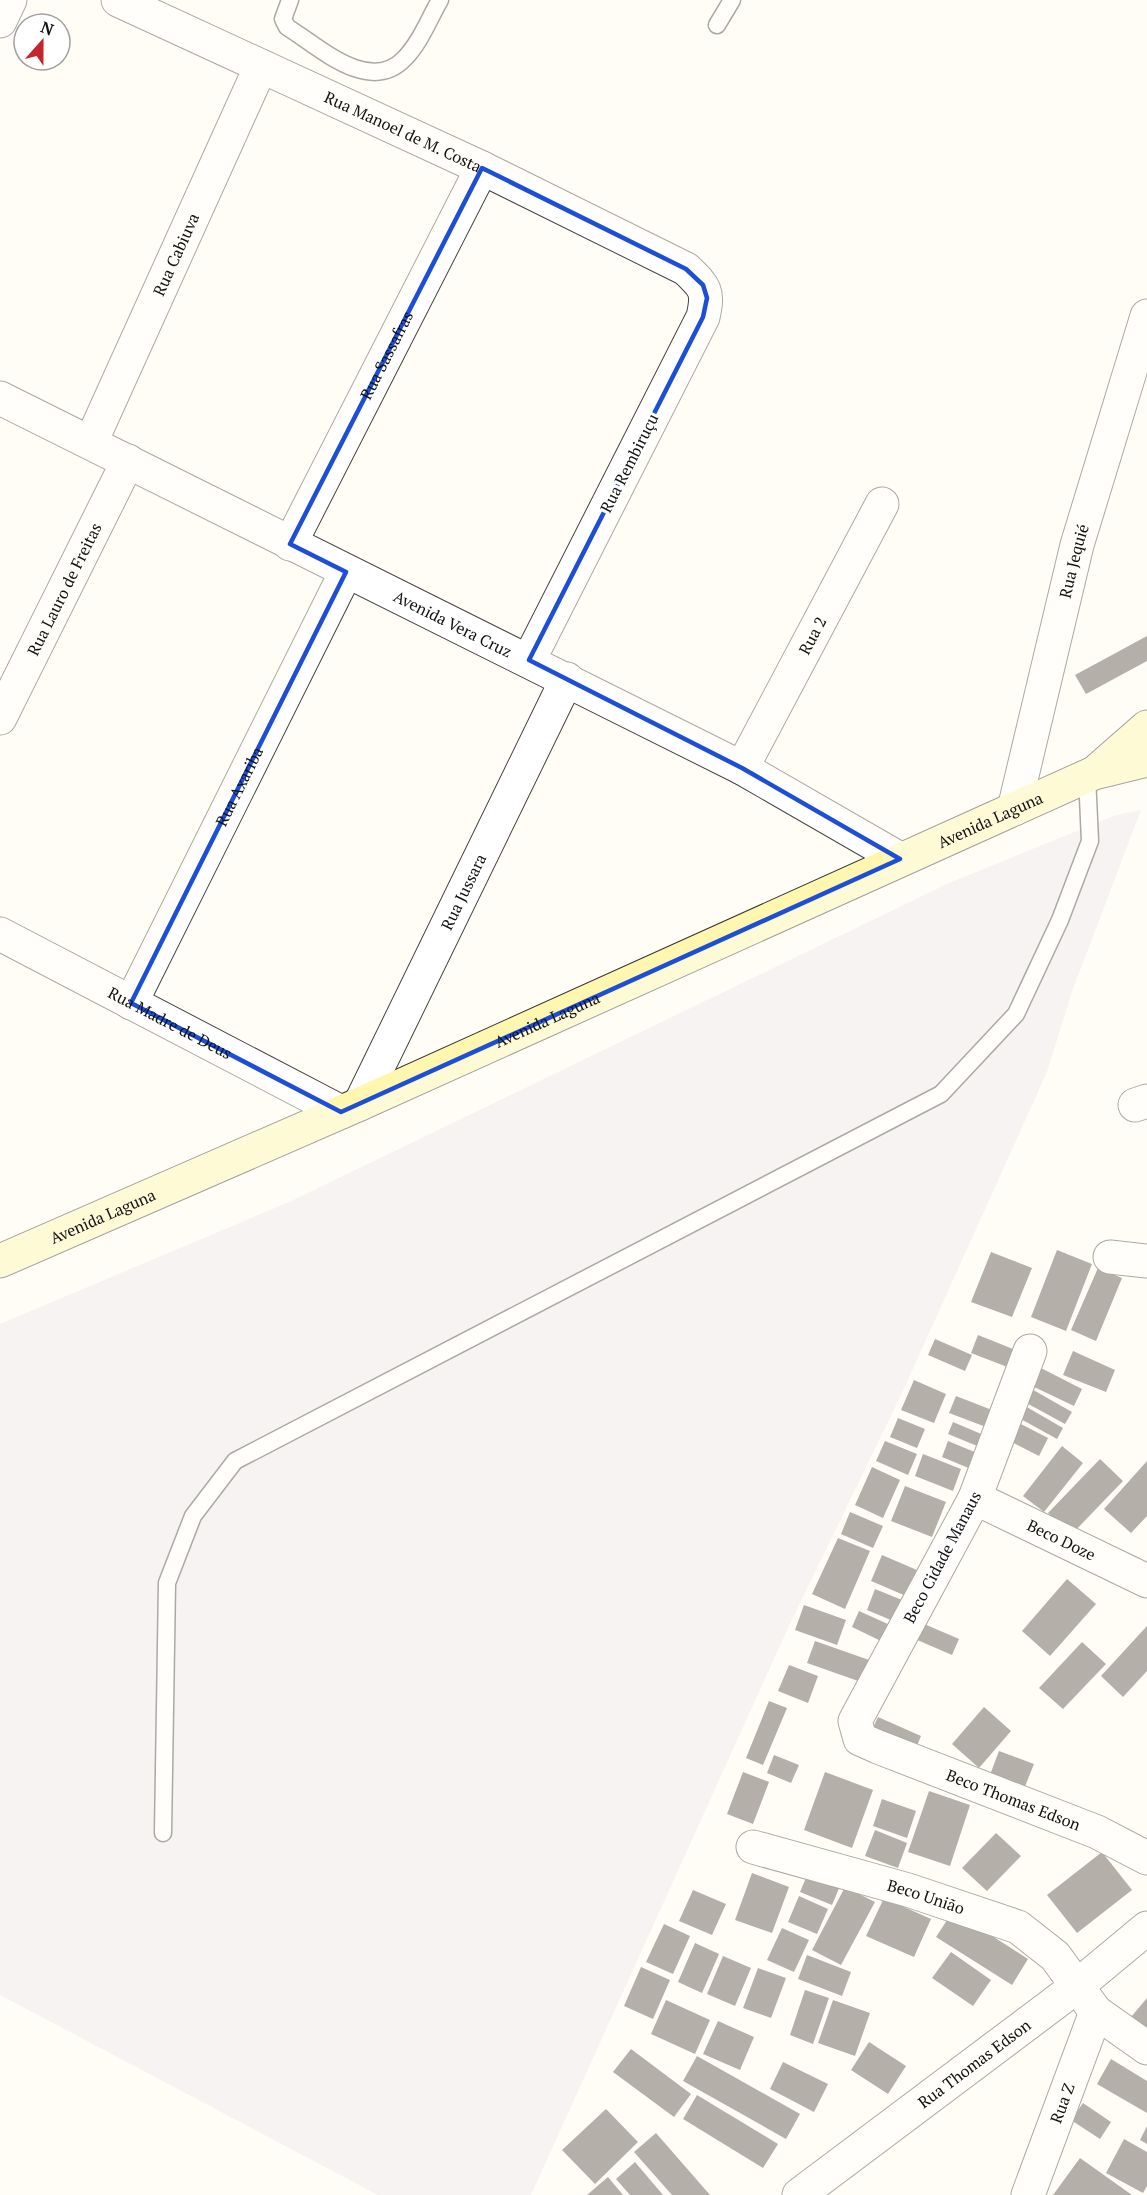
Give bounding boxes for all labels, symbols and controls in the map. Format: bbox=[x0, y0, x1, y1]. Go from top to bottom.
north arrow bbox=[12, 12, 72, 72]
text: N bbox=[38, 16, 57, 40]
street label: Rua Manoel de M. Costa bbox=[321, 86, 485, 177]
street label: Rua Cabiuva bbox=[148, 209, 204, 299]
street label: Rua Sassafras bbox=[355, 307, 418, 403]
street label: Rua Rembiruçu bbox=[595, 410, 663, 516]
street label: Rua Lauro de Freitas bbox=[22, 519, 107, 659]
street label: Rua Jequié bbox=[1054, 521, 1094, 600]
street label: Avenida Vera Cruz bbox=[390, 585, 516, 663]
street label: Rua 2 bbox=[793, 613, 831, 658]
street label: Rua Axariba bbox=[210, 743, 268, 830]
street label: Avenida Laguna bbox=[934, 787, 1046, 853]
street label: Rua Jussara bbox=[435, 850, 491, 934]
street label: Rua Madre de Deus bbox=[105, 981, 236, 1064]
street label: Avenida Laguna bbox=[491, 986, 603, 1053]
street label: Avenida Laguna bbox=[46, 1184, 159, 1249]
street label: Beco Cidade Manaus bbox=[898, 1487, 986, 1627]
street label: Beco Doze bbox=[1024, 1514, 1099, 1566]
street label: Beco Thomas Edson bbox=[943, 1764, 1084, 1836]
street label: Beco União bbox=[885, 1874, 968, 1919]
street label: Rua Thomas Edson bbox=[913, 2014, 1035, 2113]
street label: Rua Z bbox=[1045, 2080, 1080, 2126]

